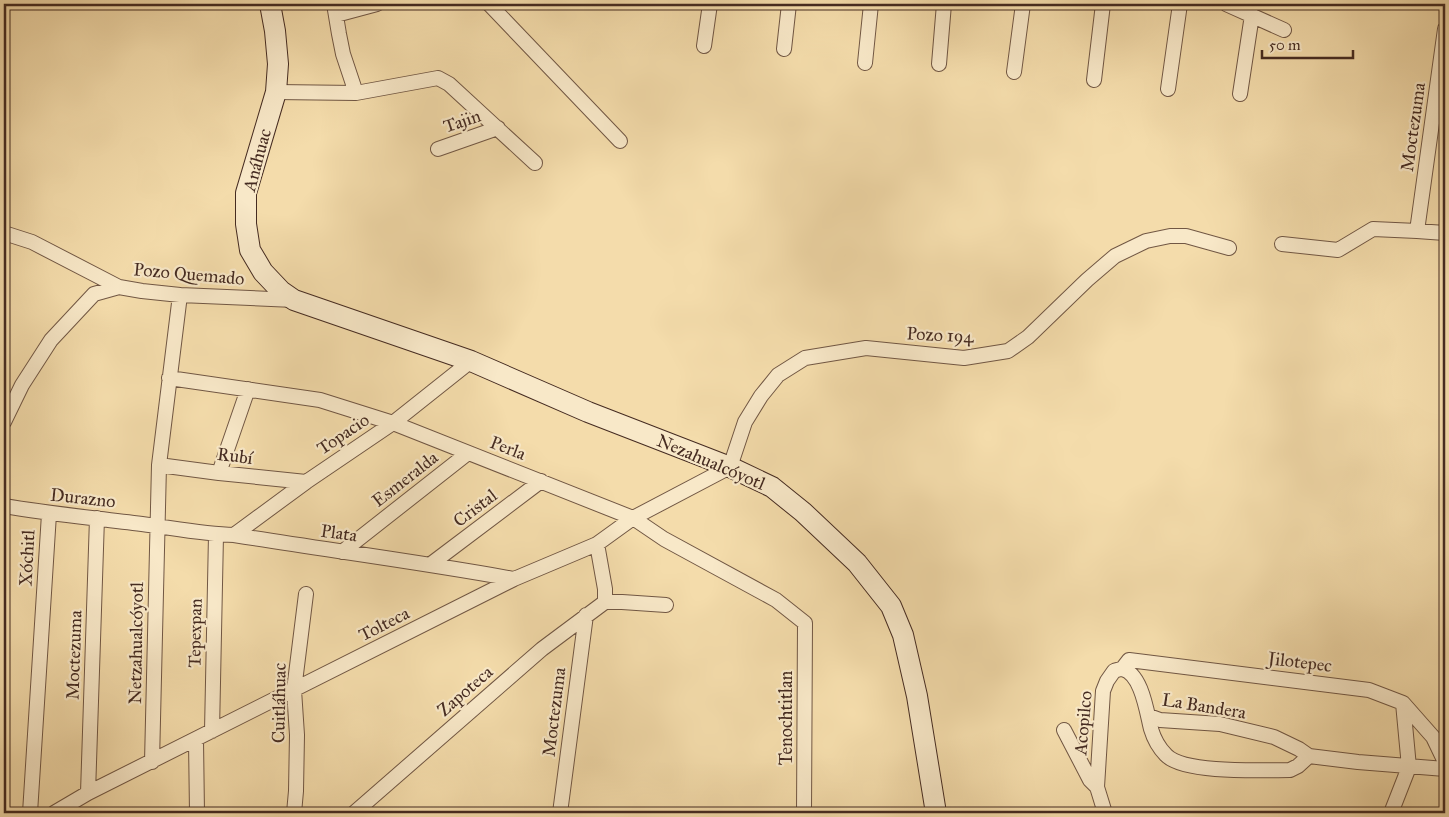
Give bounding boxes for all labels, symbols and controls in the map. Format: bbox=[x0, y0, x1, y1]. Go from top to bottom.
scale bar bbox=[1262, 28, 1353, 60]
text: 50 m bbox=[1269, 36, 1301, 54]
street label: Moctezuma bbox=[1396, 81, 1430, 173]
street label: Tajin bbox=[440, 104, 484, 138]
street label: Anáhuac bbox=[238, 126, 276, 195]
street label: Pozo Quemado bbox=[133, 258, 245, 290]
street label: Pozo 194 bbox=[906, 322, 975, 348]
street label: Topacio bbox=[313, 409, 373, 459]
street label: Nezahualcóyotl bbox=[653, 429, 769, 495]
street label: Perla bbox=[487, 431, 529, 465]
street label: Rubí bbox=[216, 443, 255, 469]
street label: Esmeralda bbox=[368, 446, 443, 512]
street label: Durazno bbox=[49, 484, 117, 512]
street label: Cristal bbox=[449, 484, 501, 532]
street label: Plata bbox=[319, 520, 359, 547]
street label: Xóchitl bbox=[15, 529, 39, 587]
street label: Netzahualcóyotl bbox=[124, 582, 148, 704]
street label: Tepexpan bbox=[183, 598, 207, 668]
street label: Tolteca bbox=[355, 602, 413, 646]
street label: Moctezuma bbox=[61, 609, 87, 700]
street label: Jilotepec bbox=[1265, 647, 1334, 678]
street label: Zapoteca bbox=[433, 661, 497, 721]
street label: Cuitláhuac bbox=[267, 662, 291, 743]
street label: Moctezuma bbox=[538, 666, 570, 758]
street label: Tenochtitlan bbox=[775, 670, 797, 765]
street label: La Bandera bbox=[1160, 688, 1248, 724]
street label: Acopilco bbox=[1069, 690, 1097, 757]

